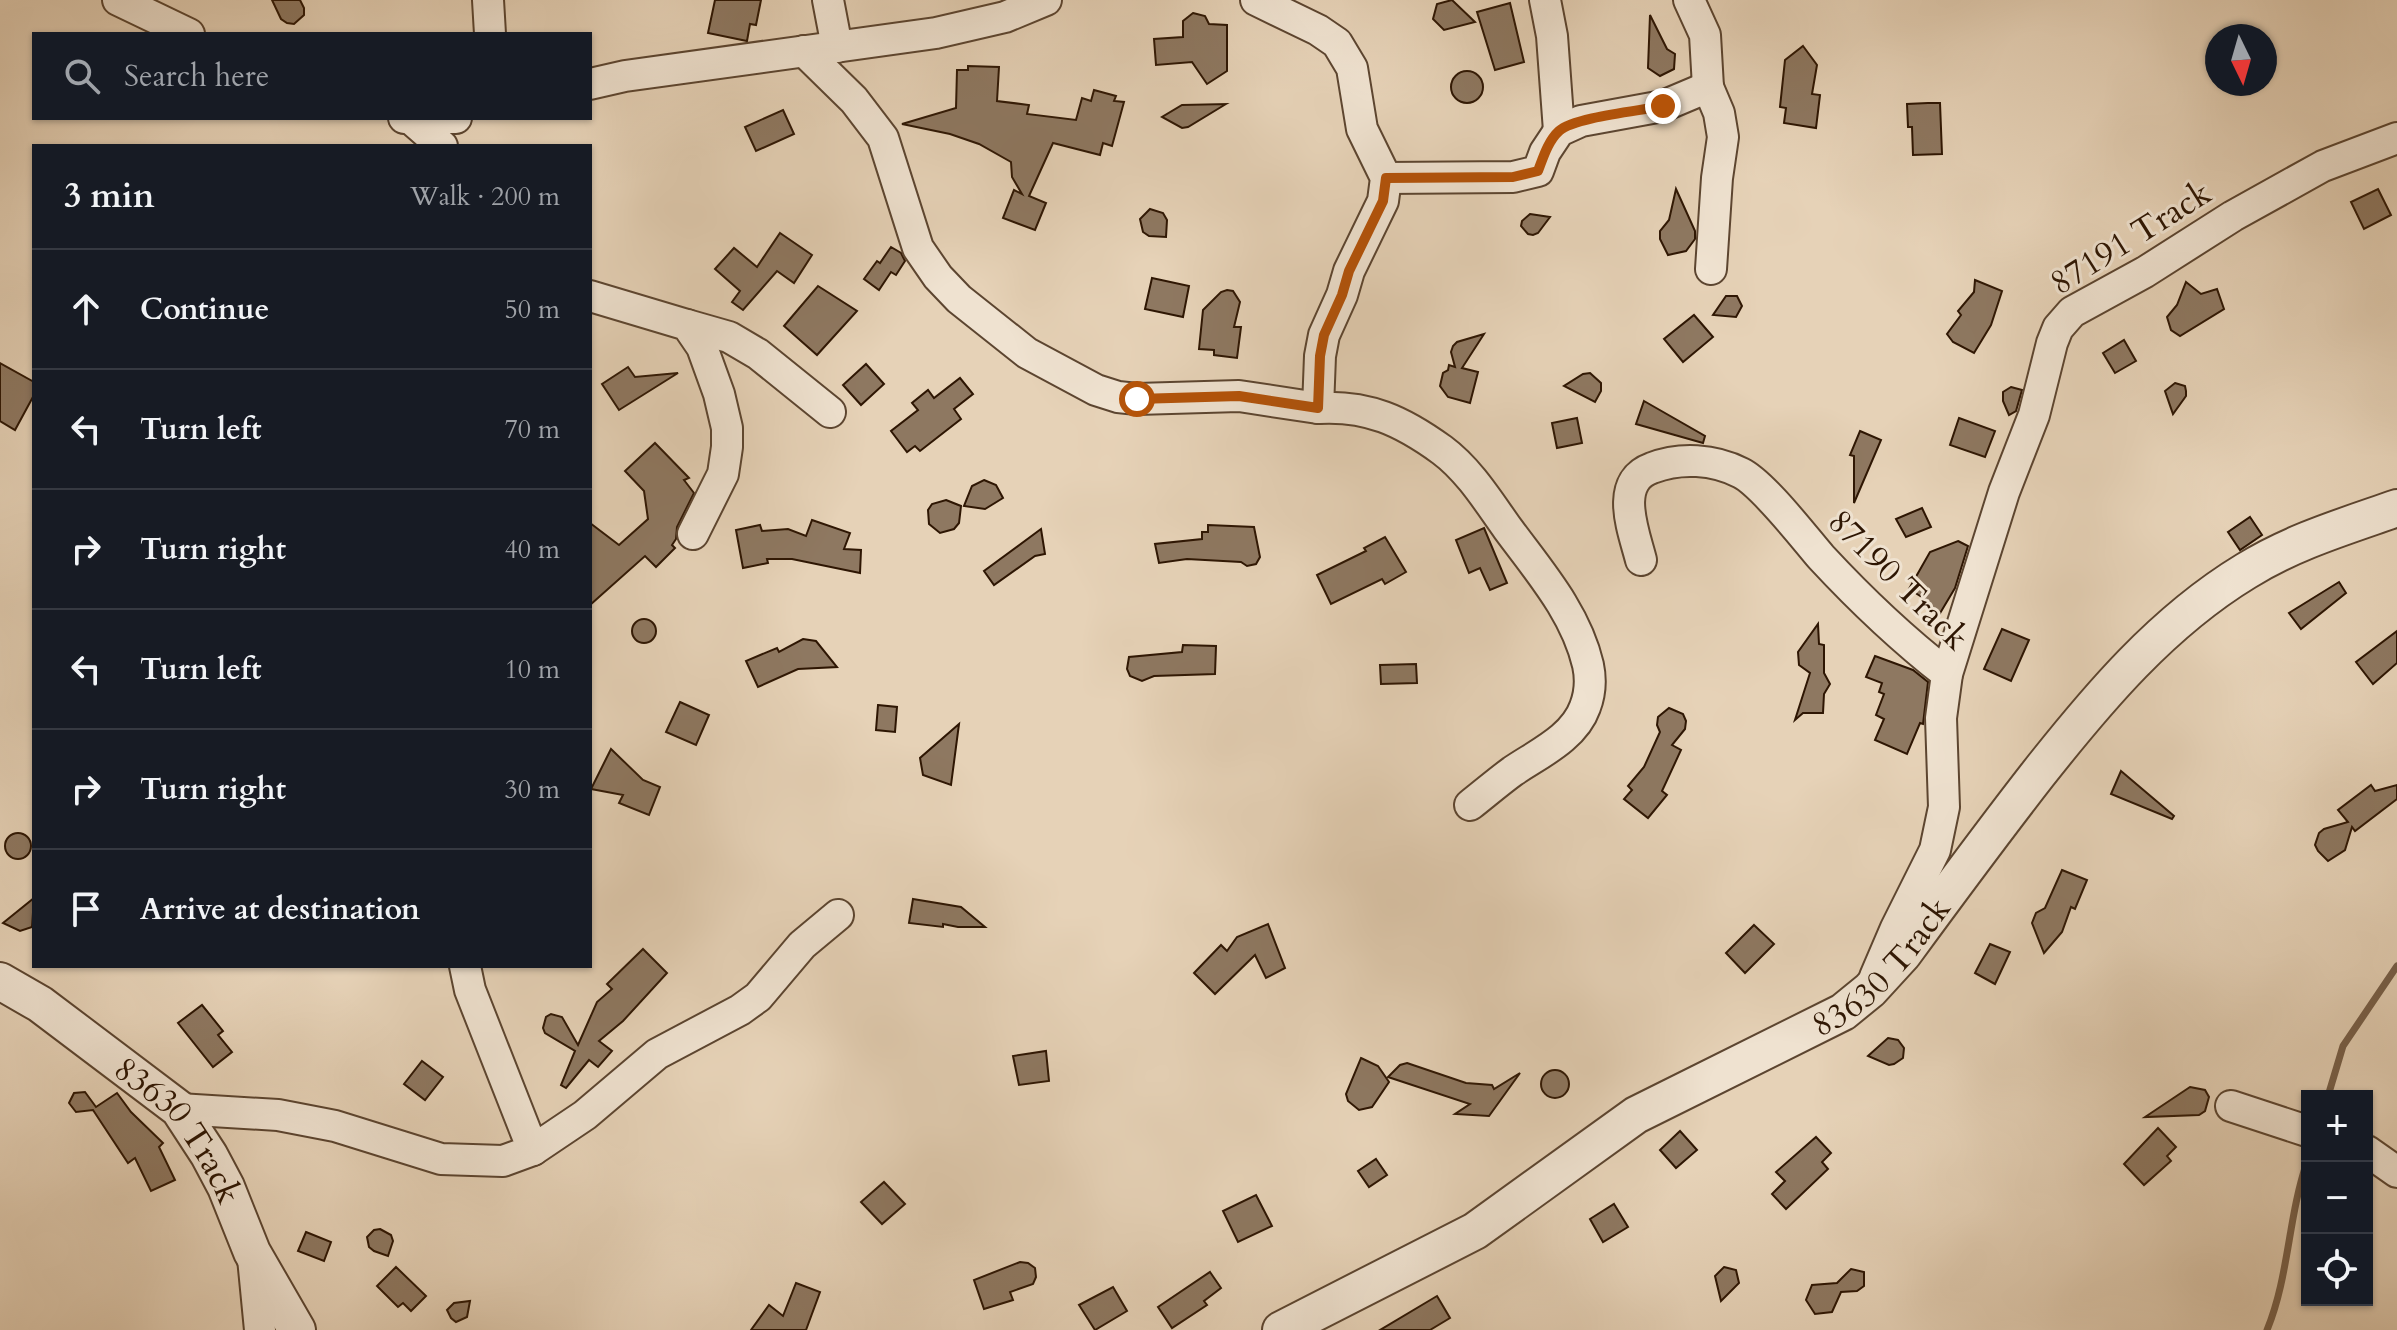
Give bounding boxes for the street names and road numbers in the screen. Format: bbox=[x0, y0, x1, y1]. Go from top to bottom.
street label: 87191 Track bbox=[2041, 170, 2221, 306]
street label: 87190 Track bbox=[1818, 499, 1979, 661]
street label: 83630 Track bbox=[1804, 887, 1962, 1048]
street label: 83630 Track bbox=[104, 1046, 252, 1211]

